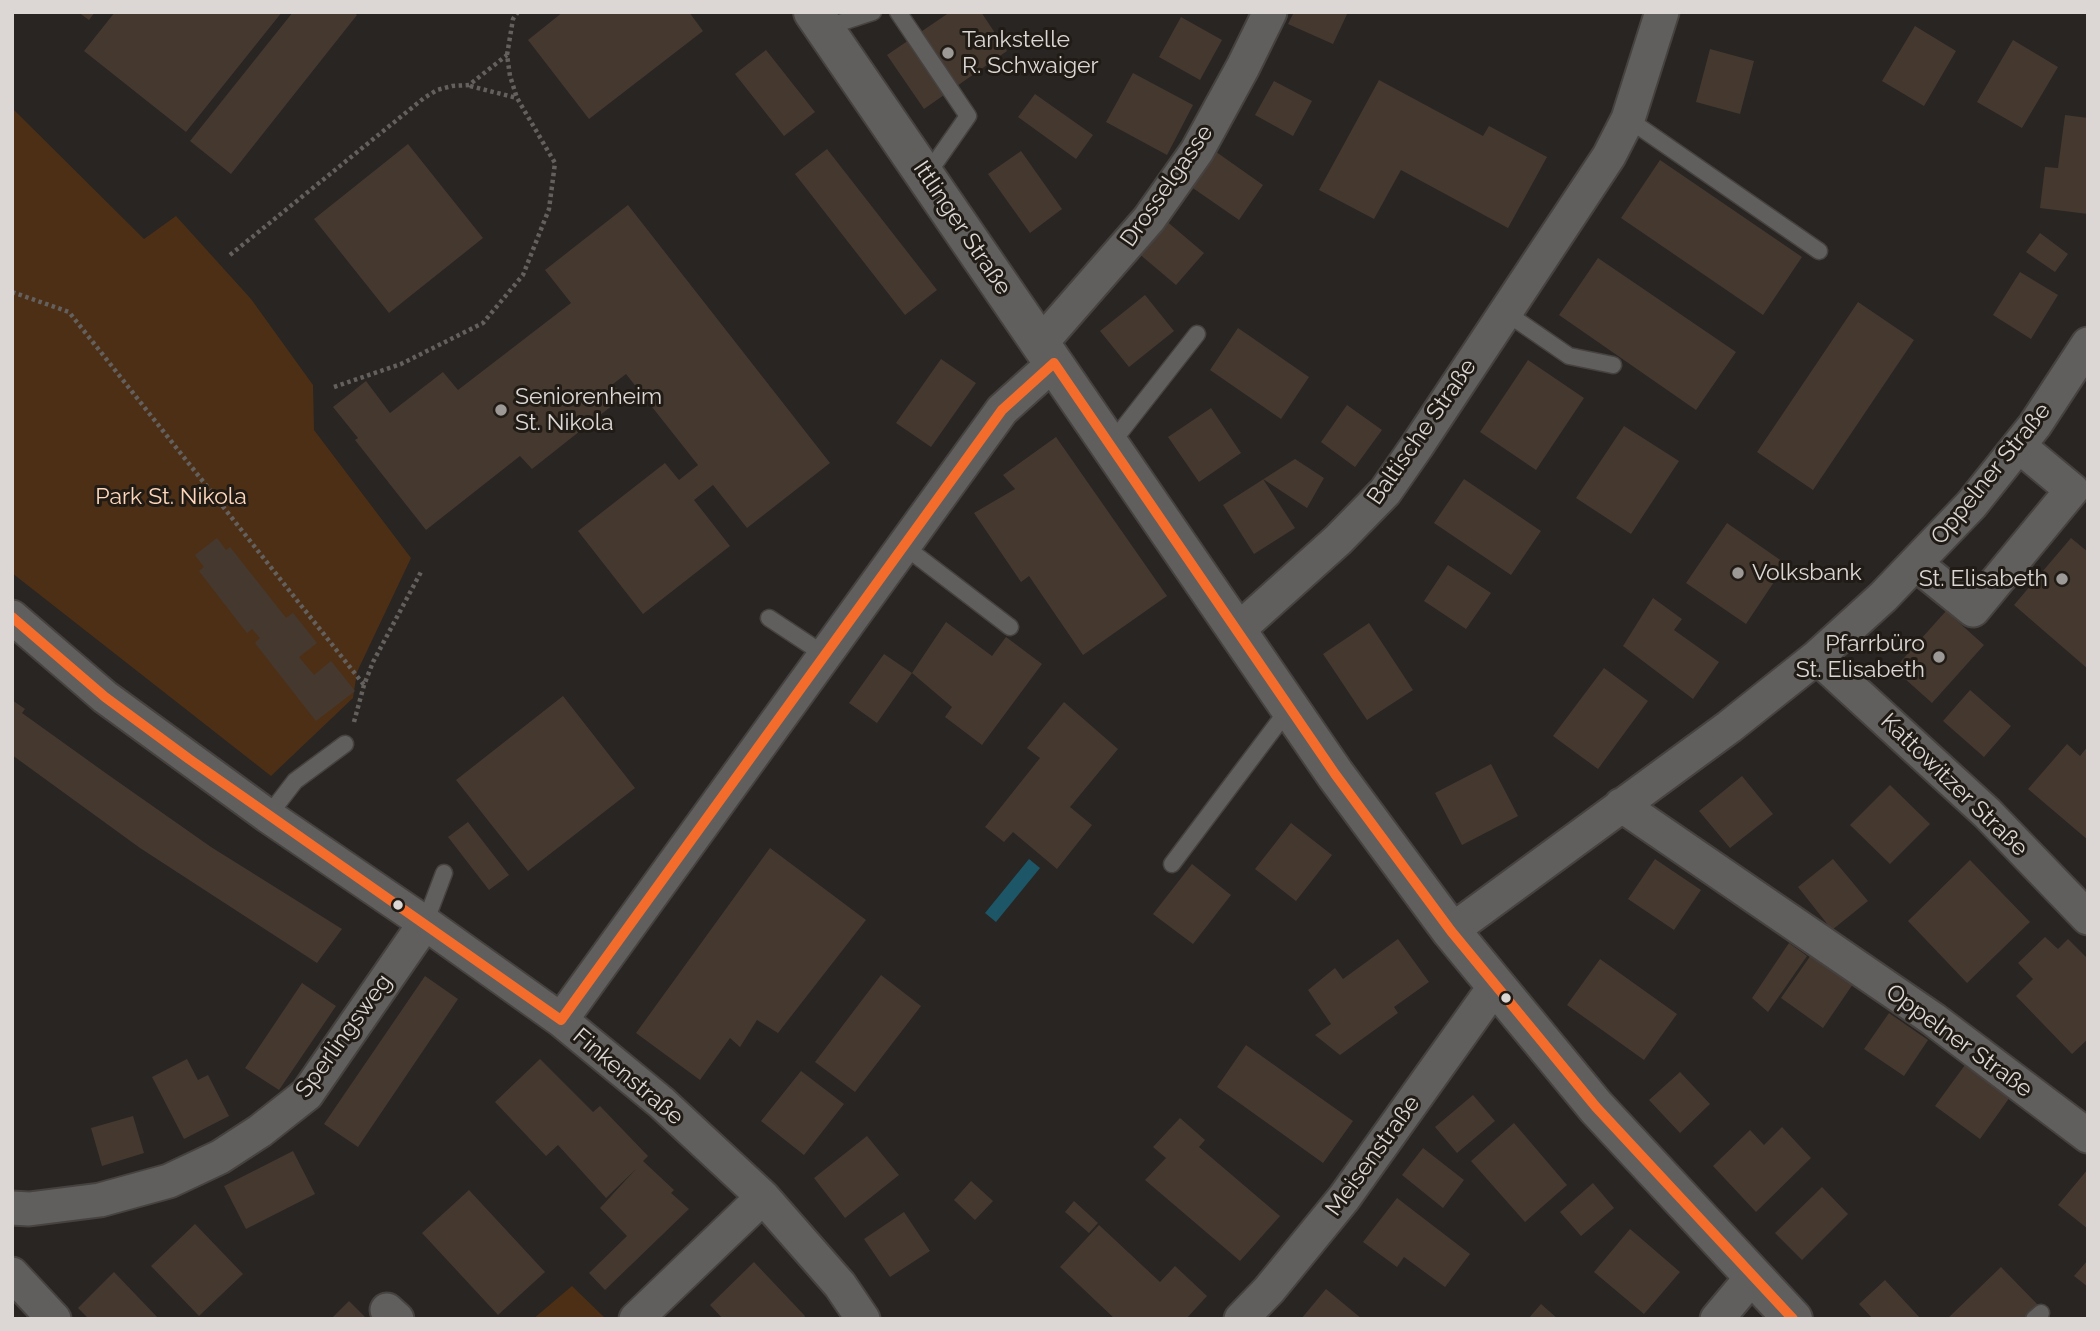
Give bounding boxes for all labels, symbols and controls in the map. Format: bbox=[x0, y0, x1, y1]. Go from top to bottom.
place label: Tankstelle R. Schwaiger bbox=[962, 26, 1099, 80]
marker: Tankstelle R. Schwaiger bbox=[940, 45, 956, 61]
street label: Drosselgasse bbox=[1115, 120, 1219, 252]
street label: Ittlinger Straße bbox=[907, 156, 1017, 300]
street label: Baltische Straße bbox=[1362, 354, 1482, 510]
place label: Seniorenheim St. Nikola bbox=[515, 383, 662, 437]
street label: Oppelner Straße bbox=[1925, 398, 2057, 550]
marker: Seniorenheim St. Nikola bbox=[493, 402, 509, 418]
park label: Park St. Nikola bbox=[95, 483, 247, 511]
place label: Volksbank bbox=[1752, 559, 1862, 587]
marker: Volksbank bbox=[1730, 565, 1746, 581]
place label: St. Elisabeth bbox=[1919, 565, 2048, 593]
marker: St. Elisabeth bbox=[2054, 571, 2070, 587]
place label: Pfarrbüro St. Elisabeth bbox=[1796, 630, 1925, 684]
marker: Pfarrbüro St. Elisabeth bbox=[1931, 649, 1947, 665]
street label: Kattowitzer Straße bbox=[1875, 708, 2033, 862]
unlabelled marker bbox=[391, 898, 405, 912]
street label: Sperlingsweg bbox=[290, 969, 398, 1103]
street label: Oppelner Straße bbox=[1880, 979, 2038, 1103]
unlabelled marker bbox=[1499, 991, 1513, 1005]
street label: Finkenstraße bbox=[567, 1023, 689, 1131]
street label: Meisenstraße bbox=[1320, 1090, 1426, 1222]

